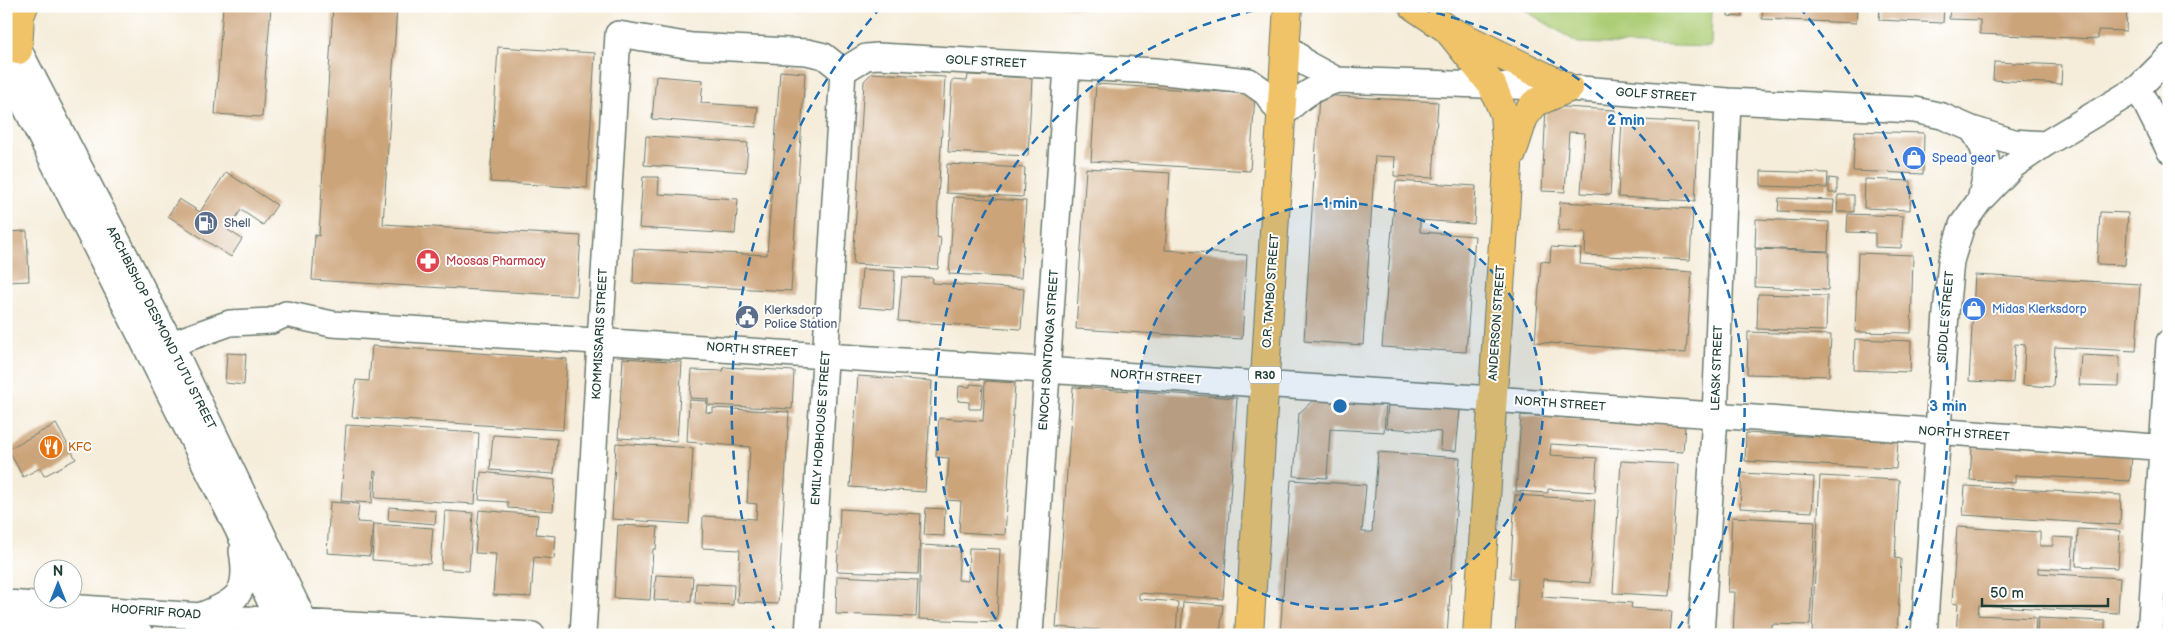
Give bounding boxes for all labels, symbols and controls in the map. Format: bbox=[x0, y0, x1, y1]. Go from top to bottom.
street label: GOLF STREET bbox=[945, 52, 1028, 72]
street label: GOLF STREET bbox=[1615, 85, 1698, 105]
text: 2 min bbox=[1607, 111, 1645, 130]
shop icon: Spead gear bbox=[1901, 145, 1927, 171]
place label: Spead gear bbox=[1932, 151, 1996, 166]
text: 1 min bbox=[1322, 194, 1358, 213]
fuel station icon: Shell bbox=[193, 210, 219, 236]
place label: Shell bbox=[224, 216, 250, 231]
street label: ARCHBISHOP DESMOND TUTU STREET bbox=[103, 224, 219, 433]
street label: O.R. TAMBO STREET bbox=[1260, 233, 1283, 349]
pharmacy icon: Moosas Pharmacy bbox=[415, 248, 441, 274]
place label: Moosas Pharmacy bbox=[446, 254, 546, 269]
street label: ANDERSON STREET bbox=[1485, 264, 1509, 381]
street label: KOMMISSARIS STREET bbox=[589, 267, 611, 400]
street label: ENOCH SONTONGA STREET bbox=[1036, 268, 1062, 431]
street label: SIDDLE STREET bbox=[1935, 270, 1958, 364]
shop icon: Midas Klerksdorp bbox=[1961, 296, 1987, 322]
place label: Midas Klerksdorp bbox=[1992, 302, 2087, 317]
place label: Klerksdorp Police Station bbox=[764, 303, 838, 332]
public building icon: Klerksdorp Police Station bbox=[734, 304, 760, 330]
street label: LEASK STREET bbox=[1708, 324, 1726, 411]
street label: NORTH STREET bbox=[706, 339, 799, 361]
street label: EMILY HOBHOUSE STREET bbox=[808, 349, 834, 506]
street label: NORTH STREET bbox=[1110, 366, 1203, 388]
road number: R30 bbox=[1249, 366, 1281, 384]
street label: NORTH STREET bbox=[1514, 393, 1607, 415]
centre of rings bbox=[1331, 397, 1349, 415]
text: 3 min bbox=[1929, 397, 1967, 416]
street label: NORTH STREET bbox=[1918, 423, 2011, 445]
restaurant icon: KFC bbox=[38, 434, 64, 460]
place label: KFC bbox=[68, 440, 92, 455]
north arrow bbox=[32, 558, 82, 608]
text: N bbox=[53, 563, 63, 580]
scale bar bbox=[1982, 576, 2109, 608]
text: 50 m bbox=[1990, 584, 2024, 603]
street label: HOOFRIF ROAD bbox=[111, 601, 202, 623]

